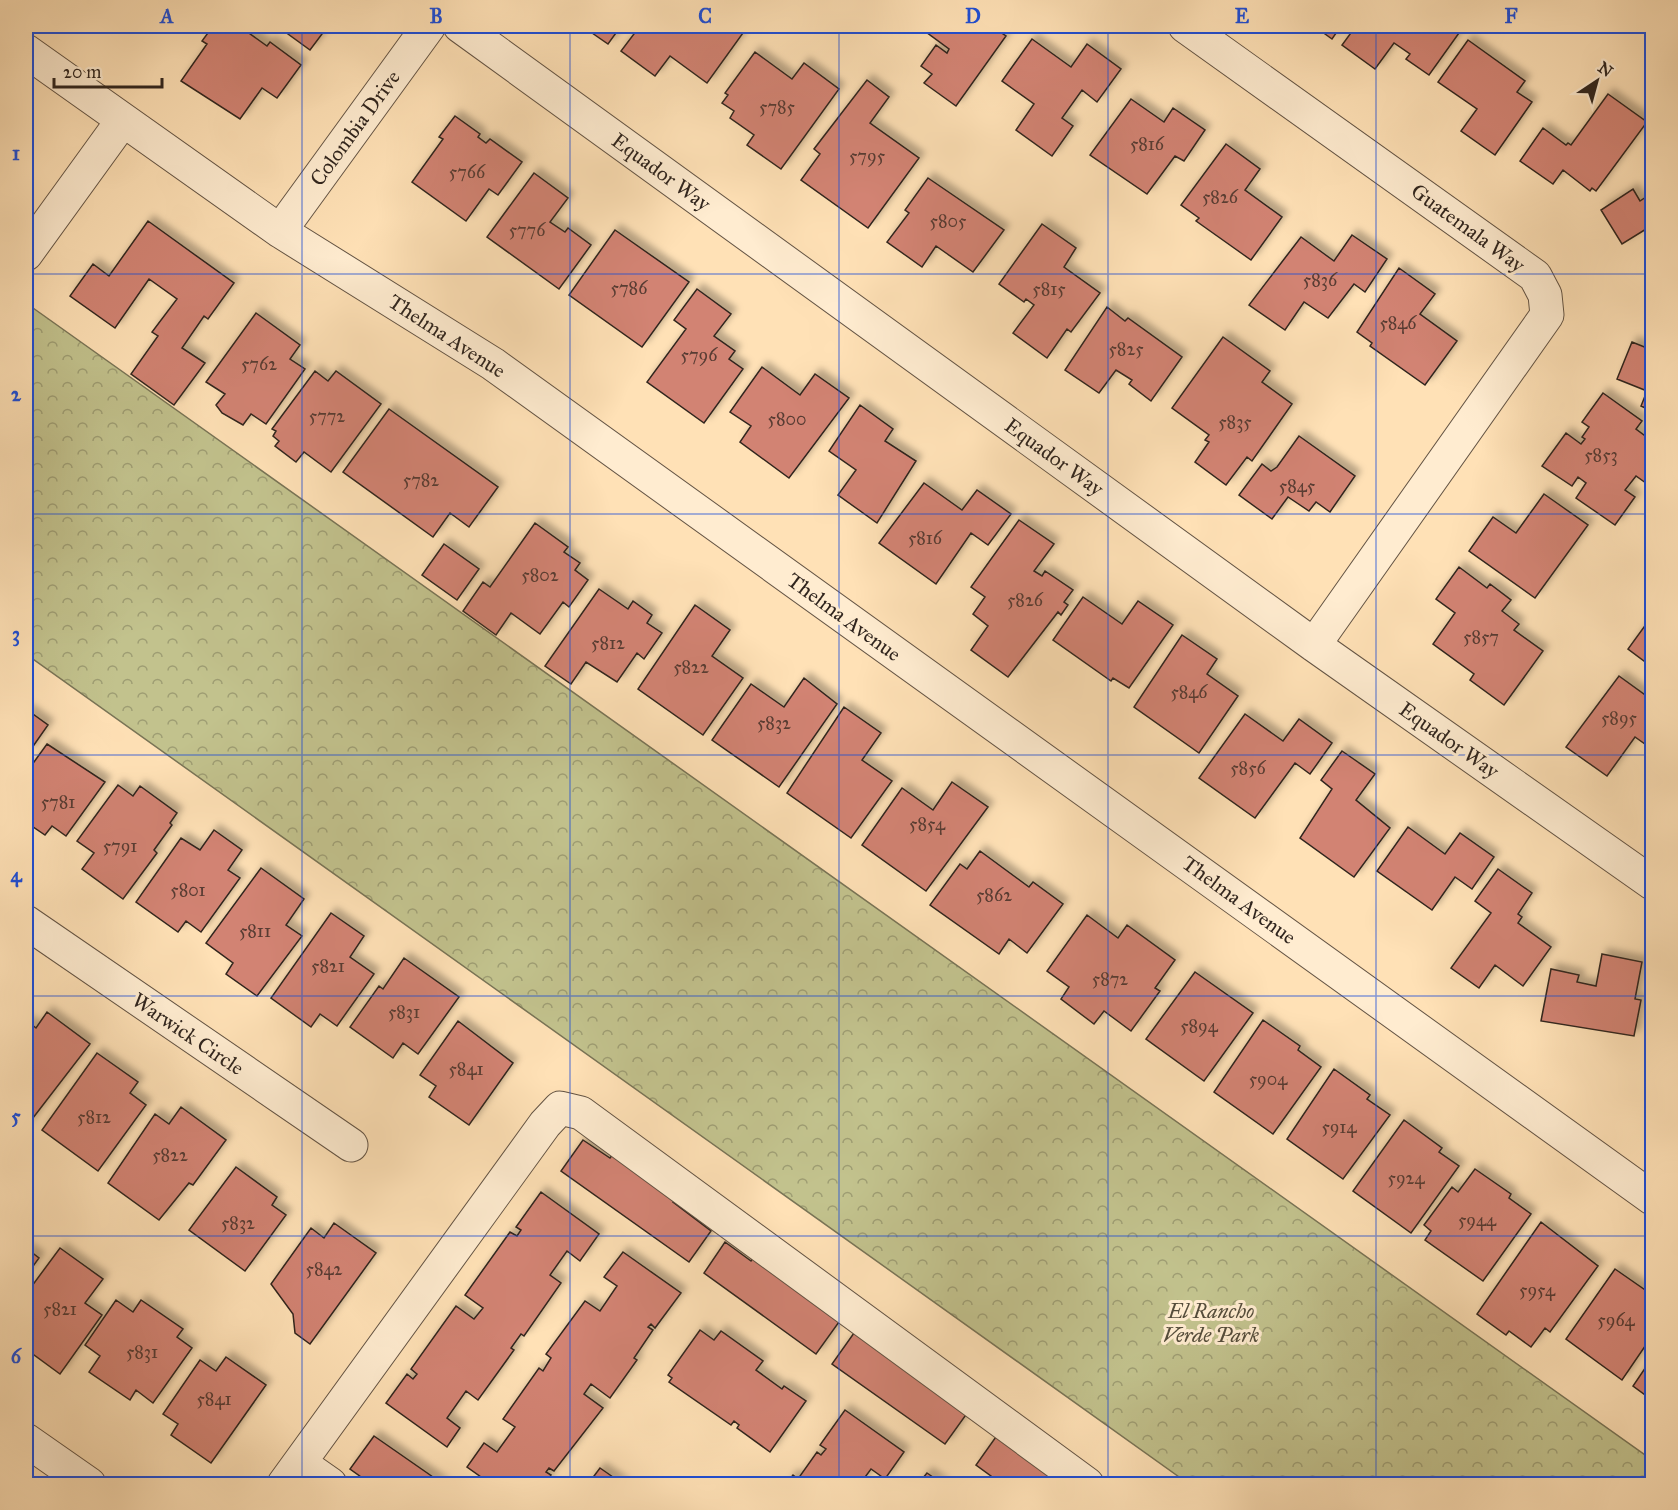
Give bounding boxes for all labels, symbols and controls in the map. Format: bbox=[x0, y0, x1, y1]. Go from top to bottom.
text: A bbox=[158, 4, 174, 28]
text: B bbox=[429, 4, 443, 28]
text: C bbox=[698, 4, 712, 28]
text: D bbox=[965, 4, 981, 28]
text: E bbox=[1235, 4, 1250, 28]
text: F bbox=[1504, 4, 1518, 28]
scale bar bbox=[54, 51, 162, 89]
north arrow bbox=[1567, 51, 1627, 111]
text: N bbox=[1594, 58, 1617, 81]
text: 20 m bbox=[63, 61, 101, 83]
street label: Colombia Drive bbox=[304, 65, 406, 191]
house number: 5785 bbox=[759, 96, 796, 118]
street label: Equador Way bbox=[606, 127, 717, 217]
house number: 5816 bbox=[1130, 133, 1165, 155]
text: 1 bbox=[12, 141, 20, 165]
house number: 5795 bbox=[849, 145, 886, 167]
house number: 5766 bbox=[449, 161, 486, 183]
street label: Guatemala Way bbox=[1406, 178, 1531, 279]
house number: 5826 bbox=[1202, 186, 1239, 208]
house number: 5805 bbox=[930, 210, 967, 232]
house number: 5776 bbox=[509, 219, 546, 241]
house number: 5836 bbox=[1303, 269, 1338, 291]
house number: 5786 bbox=[611, 277, 648, 299]
house number: 5815 bbox=[1032, 278, 1066, 300]
street label: Thelma Avenue bbox=[384, 288, 511, 384]
house number: 5846 bbox=[1379, 312, 1417, 334]
house number: 5825 bbox=[1108, 338, 1144, 360]
house number: 5796 bbox=[681, 344, 718, 366]
house number: 5762 bbox=[241, 353, 277, 375]
text: 2 bbox=[11, 382, 22, 406]
house number: 5772 bbox=[309, 405, 345, 427]
house number: 5800 bbox=[768, 408, 806, 430]
house number: 5835 bbox=[1218, 411, 1252, 433]
street label: Equador Way bbox=[999, 412, 1110, 502]
house number: 5853 bbox=[1584, 444, 1618, 466]
house number: 5782 bbox=[403, 469, 439, 491]
house number: 5845 bbox=[1279, 475, 1316, 497]
house number: 5816 bbox=[908, 527, 943, 549]
house number: 5802 bbox=[521, 564, 559, 586]
street label: Thelma Avenue bbox=[782, 567, 906, 667]
house number: 5826 bbox=[1007, 589, 1044, 611]
text: 3 bbox=[12, 622, 20, 647]
house number: 5857 bbox=[1463, 626, 1499, 648]
house number: 5812 bbox=[591, 632, 625, 654]
house number: 5822 bbox=[673, 656, 709, 678]
house number: 5846 bbox=[1170, 681, 1208, 703]
street label: Equador Way bbox=[1394, 696, 1505, 785]
house number: 5895 bbox=[1601, 707, 1638, 729]
house number: 5832 bbox=[757, 712, 791, 734]
house number: 5856 bbox=[1230, 757, 1267, 779]
house number: 5781 bbox=[41, 791, 75, 813]
house number: 5854 bbox=[909, 813, 946, 835]
house number: 5791 bbox=[103, 835, 137, 857]
street label: Thelma Avenue bbox=[1177, 850, 1301, 950]
text: 4 bbox=[10, 863, 22, 888]
house number: 5801 bbox=[170, 879, 206, 901]
house number: 5862 bbox=[976, 884, 1012, 906]
house number: 5811 bbox=[239, 920, 271, 942]
house number: 5821 bbox=[311, 955, 345, 977]
house number: 5872 bbox=[1092, 968, 1128, 990]
street label: Warwick Circle bbox=[127, 987, 249, 1081]
house number: 5831 bbox=[388, 1001, 420, 1023]
house number: 5894 bbox=[1180, 1015, 1219, 1037]
house number: 5841 bbox=[448, 1058, 484, 1080]
house number: 5904 bbox=[1249, 1068, 1288, 1090]
text: 5 bbox=[11, 1104, 21, 1128]
house number: 5812 bbox=[77, 1106, 111, 1128]
house number: 5914 bbox=[1321, 1116, 1357, 1138]
house number: 5822 bbox=[152, 1144, 188, 1166]
house number: 5924 bbox=[1388, 1167, 1425, 1189]
house number: 5944 bbox=[1458, 1209, 1497, 1231]
house number: 5832 bbox=[221, 1212, 255, 1234]
house number: 5842 bbox=[306, 1258, 343, 1280]
house number: 5954 bbox=[1519, 1279, 1556, 1301]
house number: 5821 bbox=[43, 1298, 77, 1320]
park label: El Rancho Verde Park bbox=[1163, 1298, 1260, 1348]
house number: 5964 bbox=[1597, 1309, 1636, 1331]
house number: 5831 bbox=[126, 1341, 158, 1363]
text: 6 bbox=[11, 1344, 23, 1368]
house number: 5841 bbox=[196, 1388, 232, 1410]

